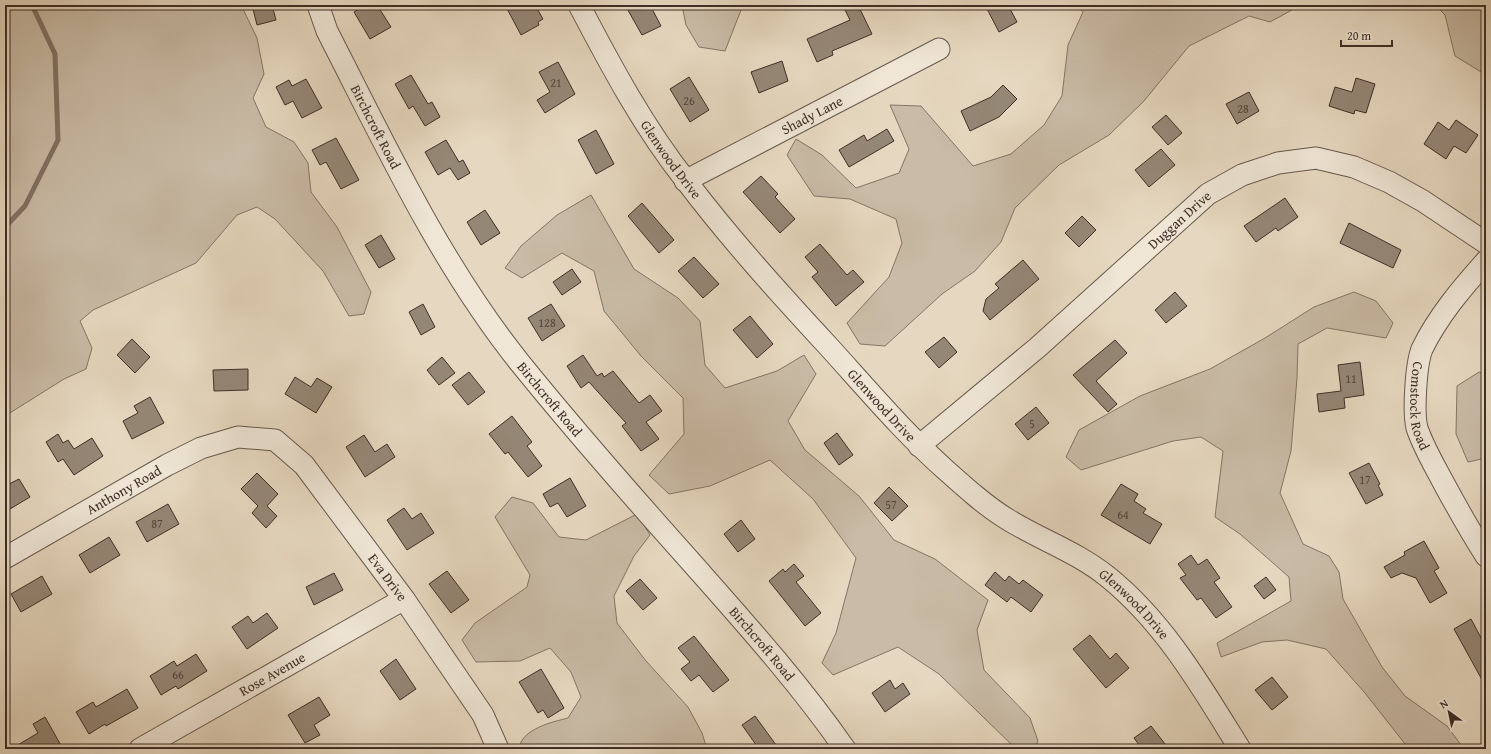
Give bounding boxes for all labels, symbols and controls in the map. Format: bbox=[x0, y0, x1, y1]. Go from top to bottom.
scale bar bbox=[1341, 22, 1392, 48]
text: 20 m bbox=[1347, 27, 1371, 44]
house number: 21 bbox=[550, 74, 562, 91]
street label: Birchcroft Road bbox=[346, 81, 406, 173]
street label: Shady Lane bbox=[778, 91, 847, 139]
house number: 26 bbox=[683, 92, 695, 109]
house number: 28 bbox=[1237, 100, 1249, 117]
street label: Glenwood Drive bbox=[636, 116, 707, 203]
street label: Duggan Drive bbox=[1143, 186, 1216, 254]
house number: 128 bbox=[538, 314, 556, 331]
street label: Birchcroft Road bbox=[513, 357, 587, 441]
street label: Comstock Road bbox=[1405, 360, 1435, 454]
street label: Glenwood Drive bbox=[843, 364, 921, 446]
house number: 11 bbox=[1345, 370, 1357, 387]
house number: 5 bbox=[1029, 415, 1035, 432]
street label: Anthony Road bbox=[83, 460, 166, 519]
house number: 17 bbox=[1359, 471, 1371, 488]
house number: 57 bbox=[885, 496, 897, 513]
house number: 64 bbox=[1117, 506, 1129, 523]
house number: 87 bbox=[151, 515, 163, 532]
street label: Eva Drive bbox=[363, 549, 413, 606]
street label: Glenwood Drive bbox=[1095, 564, 1174, 644]
street label: Birchcroft Road bbox=[725, 602, 800, 686]
street label: Rose Avenue bbox=[235, 647, 309, 701]
house number: 66 bbox=[172, 666, 184, 683]
north arrow bbox=[1429, 692, 1469, 732]
text: N bbox=[1436, 695, 1452, 712]

